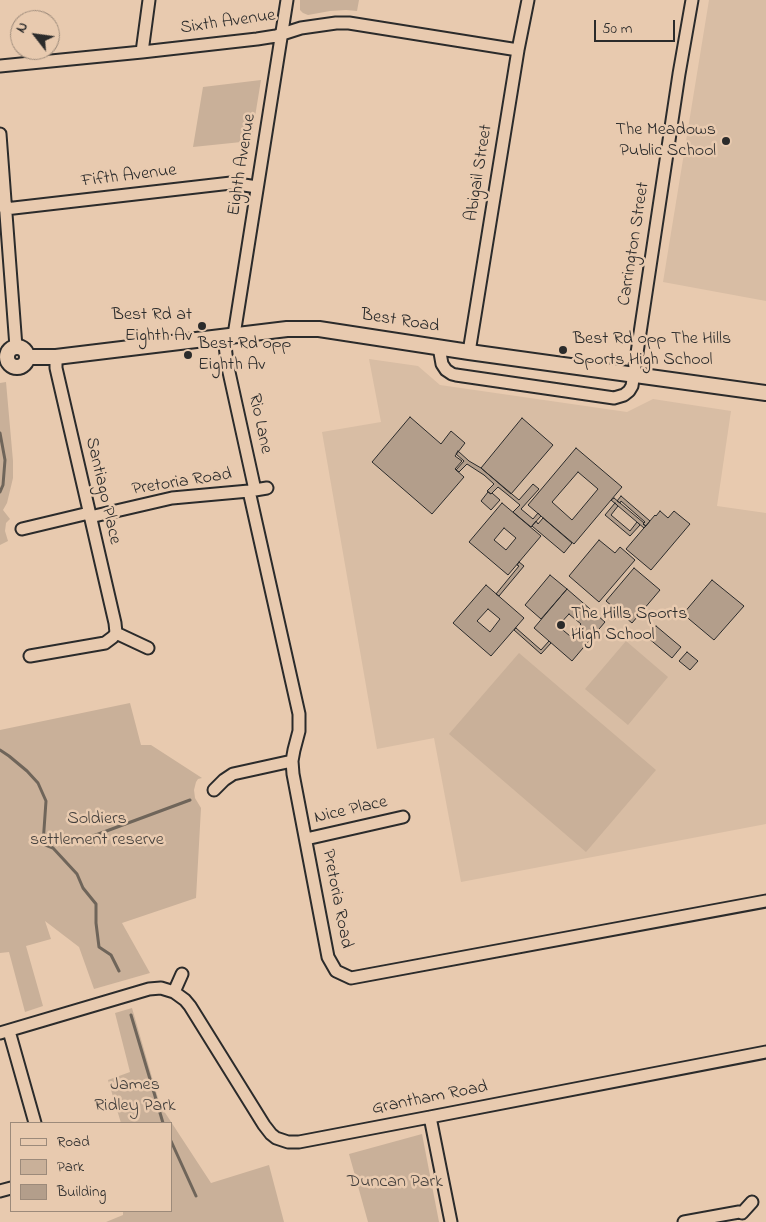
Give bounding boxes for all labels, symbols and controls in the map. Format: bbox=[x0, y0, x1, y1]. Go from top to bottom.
street label: Sixth Avenue bbox=[179, 6, 277, 40]
north arrow bbox=[10, 10, 60, 60]
scale bar bbox=[596, 10, 677, 42]
text: N bbox=[11, 18, 34, 37]
text: 50 m bbox=[602, 18, 632, 40]
street label: Eighth Avenue bbox=[224, 112, 262, 218]
place label: The Meadows Public School bbox=[615, 120, 716, 162]
street label: Abigail Street bbox=[462, 123, 498, 223]
marker: The Meadows Public School bbox=[720, 135, 732, 147]
street label: Fifth Avenue bbox=[80, 160, 178, 194]
street label: Carrington Street bbox=[615, 181, 655, 307]
place label: Best Rd at Eighth Av bbox=[112, 305, 192, 348]
street label: Best Road bbox=[359, 305, 441, 339]
marker: Best Rd at Eighth Av bbox=[196, 320, 208, 332]
place label: Best Rd opp The Hills Sports High School bbox=[573, 329, 731, 372]
place label: Best Rd opp Eighth Av bbox=[198, 334, 291, 376]
marker: Best Rd opp The Hills Sports High School bbox=[557, 344, 569, 356]
marker: Best Rd opp Eighth Av bbox=[182, 349, 194, 361]
street label: Rio Lane bbox=[242, 392, 276, 456]
street label: Santiago Place bbox=[79, 435, 125, 547]
street label: Pretoria Road bbox=[131, 464, 233, 502]
place label: The Hills Sports High School bbox=[571, 604, 687, 646]
marker: The Hills Sports High School bbox=[555, 619, 567, 631]
street label: Nice Place bbox=[312, 792, 390, 830]
park label: Soldiers settlement reserve bbox=[30, 809, 164, 852]
street label: Pretoria Road bbox=[316, 848, 356, 950]
park label: James Ridley Park bbox=[94, 1075, 176, 1118]
street label: Grantham Road bbox=[370, 1077, 490, 1121]
legend bbox=[10, 1122, 172, 1212]
text: Road bbox=[57, 1131, 90, 1153]
text: Park bbox=[57, 1156, 84, 1178]
park label: Duncan Park bbox=[347, 1172, 443, 1194]
text: Building bbox=[57, 1181, 106, 1203]

